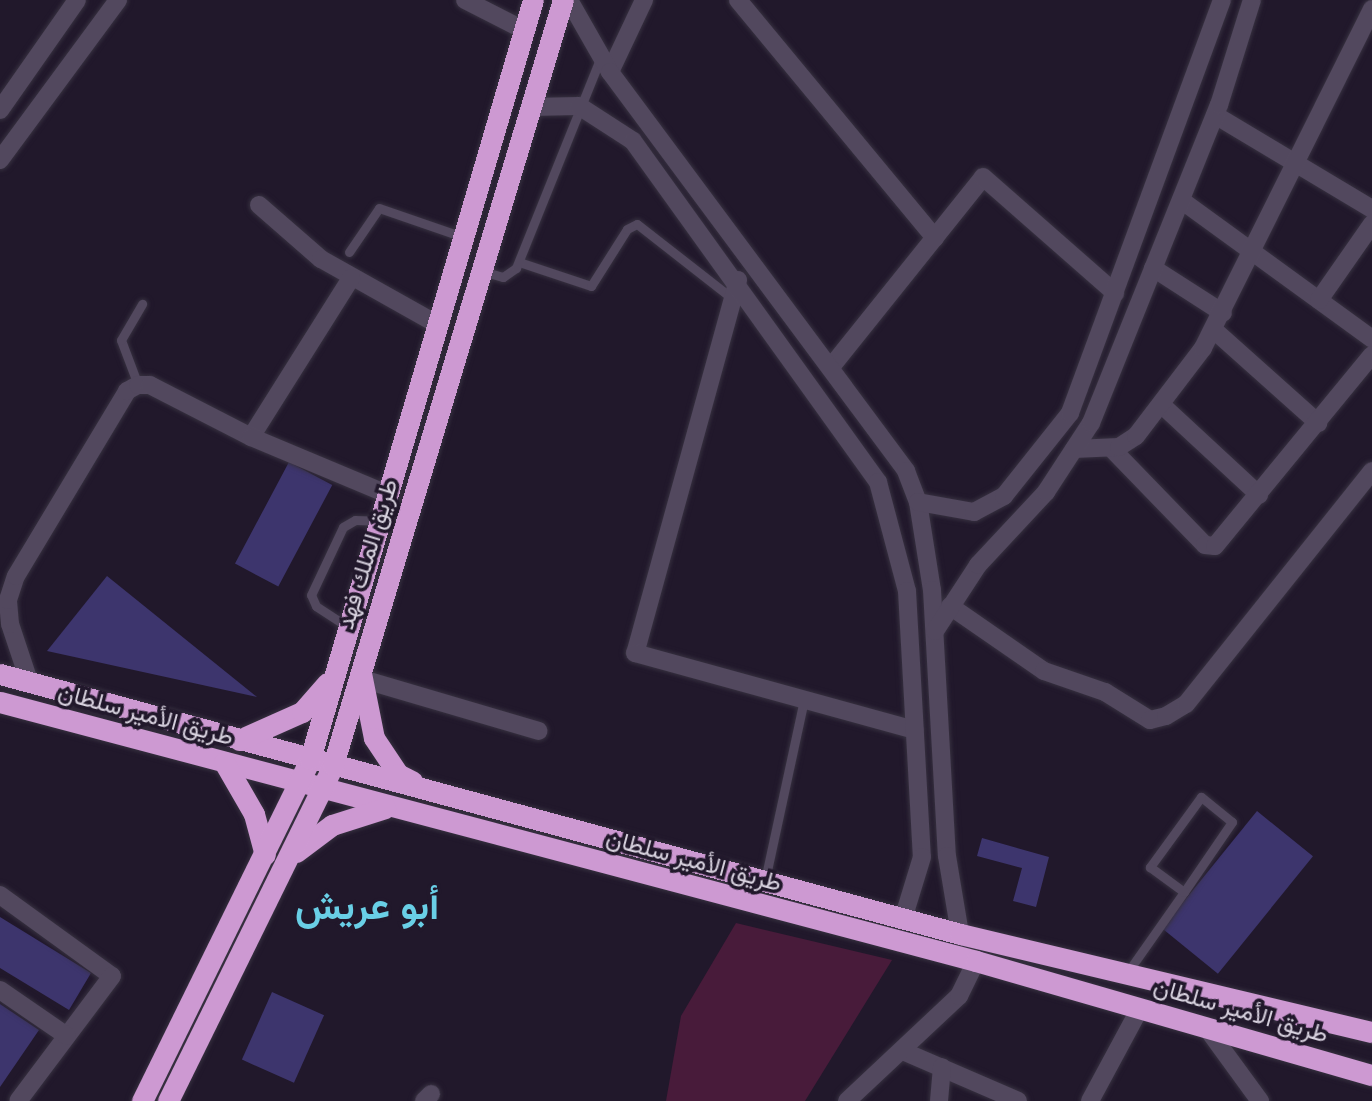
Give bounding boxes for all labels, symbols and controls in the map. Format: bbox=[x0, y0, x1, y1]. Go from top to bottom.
street label: طريق الملك فهد bbox=[330, 475, 404, 633]
street label: طريق الأمير سلطان bbox=[55, 677, 237, 751]
street label: طريق الأمير سلطان bbox=[603, 823, 785, 897]
district label: أبو عريش bbox=[295, 884, 439, 930]
street label: طريق الأمير سلطان bbox=[1150, 971, 1332, 1049]

